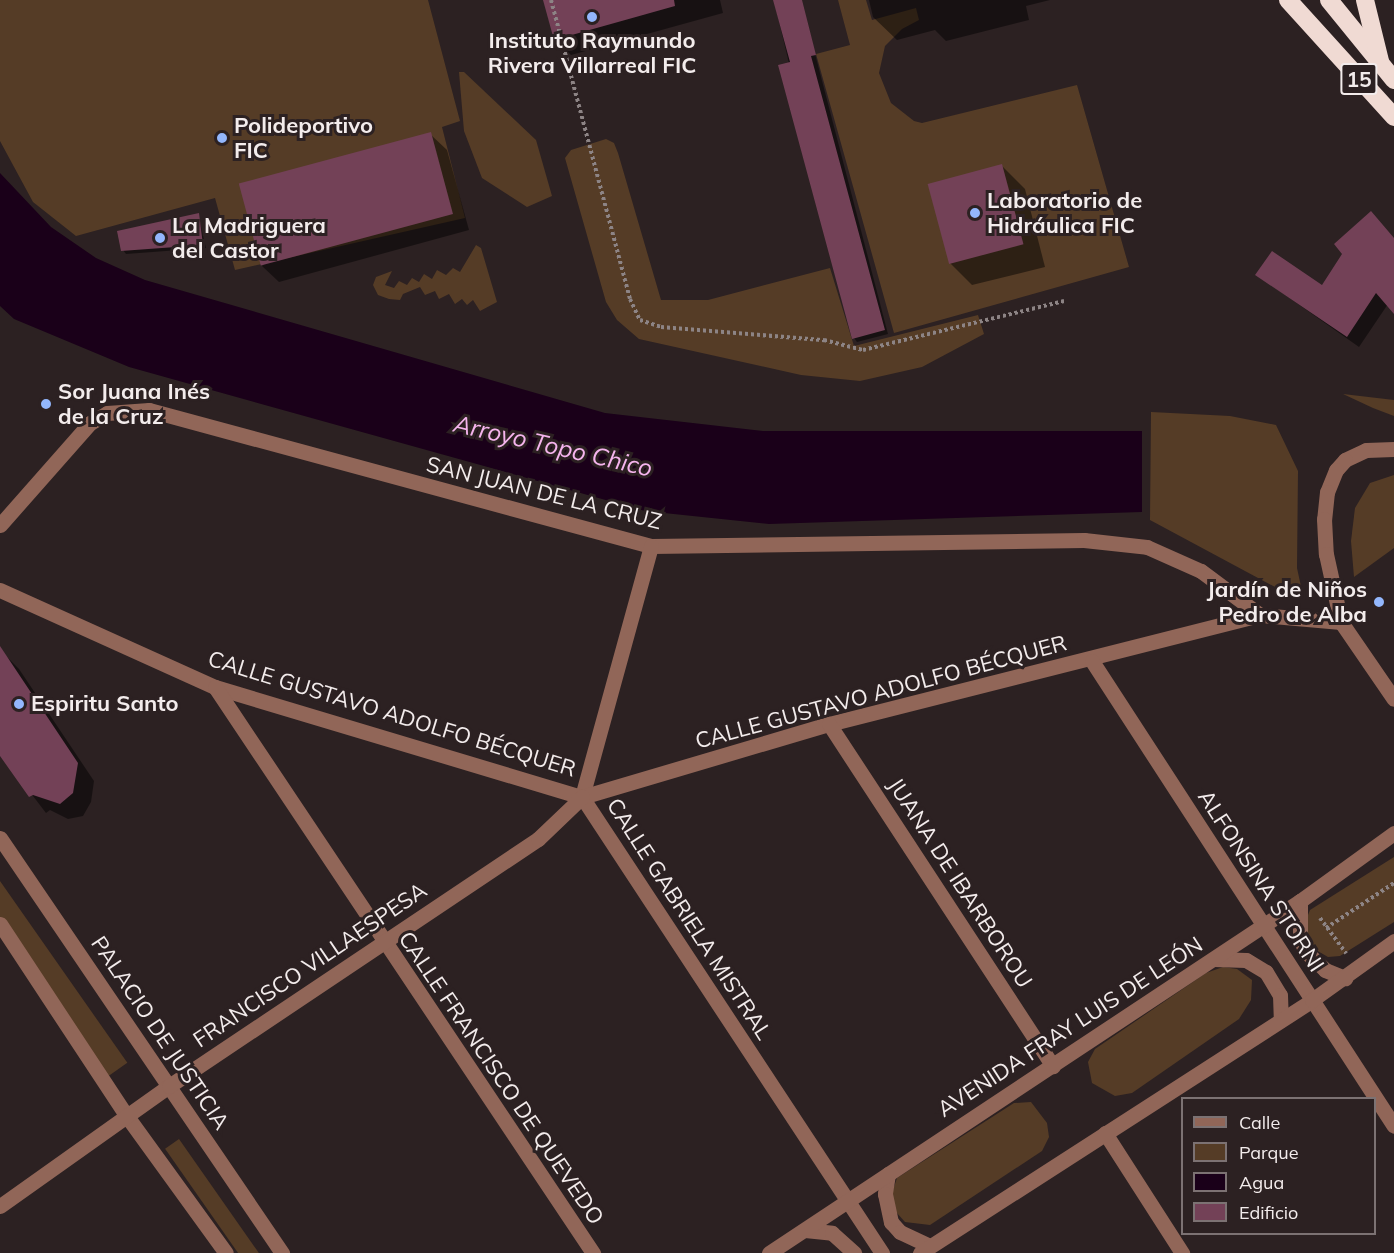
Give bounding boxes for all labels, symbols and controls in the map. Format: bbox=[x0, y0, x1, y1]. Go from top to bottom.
marker: Instituto Raymundo Rivera Villarreal FIC bbox=[585, 10, 599, 24]
place label: Instituto Raymundo Rivera Villarreal FIC bbox=[488, 27, 696, 78]
road number: 15 bbox=[1340, 61, 1378, 97]
place label: Polideportivo FIC bbox=[234, 112, 373, 164]
marker: Polideportivo FIC bbox=[215, 131, 229, 145]
place label: Laboratorio de Hidráulica FIC bbox=[987, 187, 1142, 238]
marker: Laboratorio de Hidráulica FIC bbox=[968, 206, 982, 220]
place label: La Madriguera del Castor bbox=[172, 212, 326, 264]
marker: La Madriguera del Castor bbox=[153, 231, 167, 245]
place label: Sor Juana Inés de la Cruz bbox=[58, 378, 210, 430]
marker: Sor Juana Inés de la Cruz bbox=[39, 397, 53, 411]
water label: Arroyo Topo Chico bbox=[451, 409, 655, 483]
street label: SAN JUAN DE LA CRUZ bbox=[424, 451, 664, 535]
place label: Jardín de Niños Pedro de Alba bbox=[1207, 576, 1367, 628]
marker: Jardín de Niños Pedro de Alba bbox=[1372, 595, 1386, 609]
street label: CALLE GUSTAVO ADOLFO BÉCQUER bbox=[693, 630, 1069, 754]
street label: CALLE GUSTAVO ADOLFO BÉCQUER bbox=[205, 645, 579, 783]
place label: Espiritu Santo bbox=[31, 691, 179, 717]
marker: Espiritu Santo bbox=[12, 697, 26, 711]
street label: JUANA DE IBARBOROU bbox=[882, 773, 1038, 993]
street label: ALFONSINA STORNI bbox=[1192, 785, 1330, 977]
street label: CALLE GABRIELA MISTRAL bbox=[601, 793, 777, 1045]
street label: FRANCISCO VILLAESPESA bbox=[188, 877, 432, 1053]
street label: CALLE FRANCISCO DE QUEVEDO bbox=[393, 926, 609, 1230]
street label: PALACIO DE JUSTICIA bbox=[85, 931, 235, 1135]
street label: AVENIDA FRAY LUIS DE LEÓN bbox=[933, 931, 1207, 1123]
legend bbox=[1181, 1097, 1376, 1235]
text: Calle bbox=[1239, 1111, 1280, 1134]
text: Parque bbox=[1239, 1141, 1298, 1164]
text: Agua bbox=[1239, 1171, 1284, 1194]
text: Edificio bbox=[1239, 1201, 1298, 1224]

